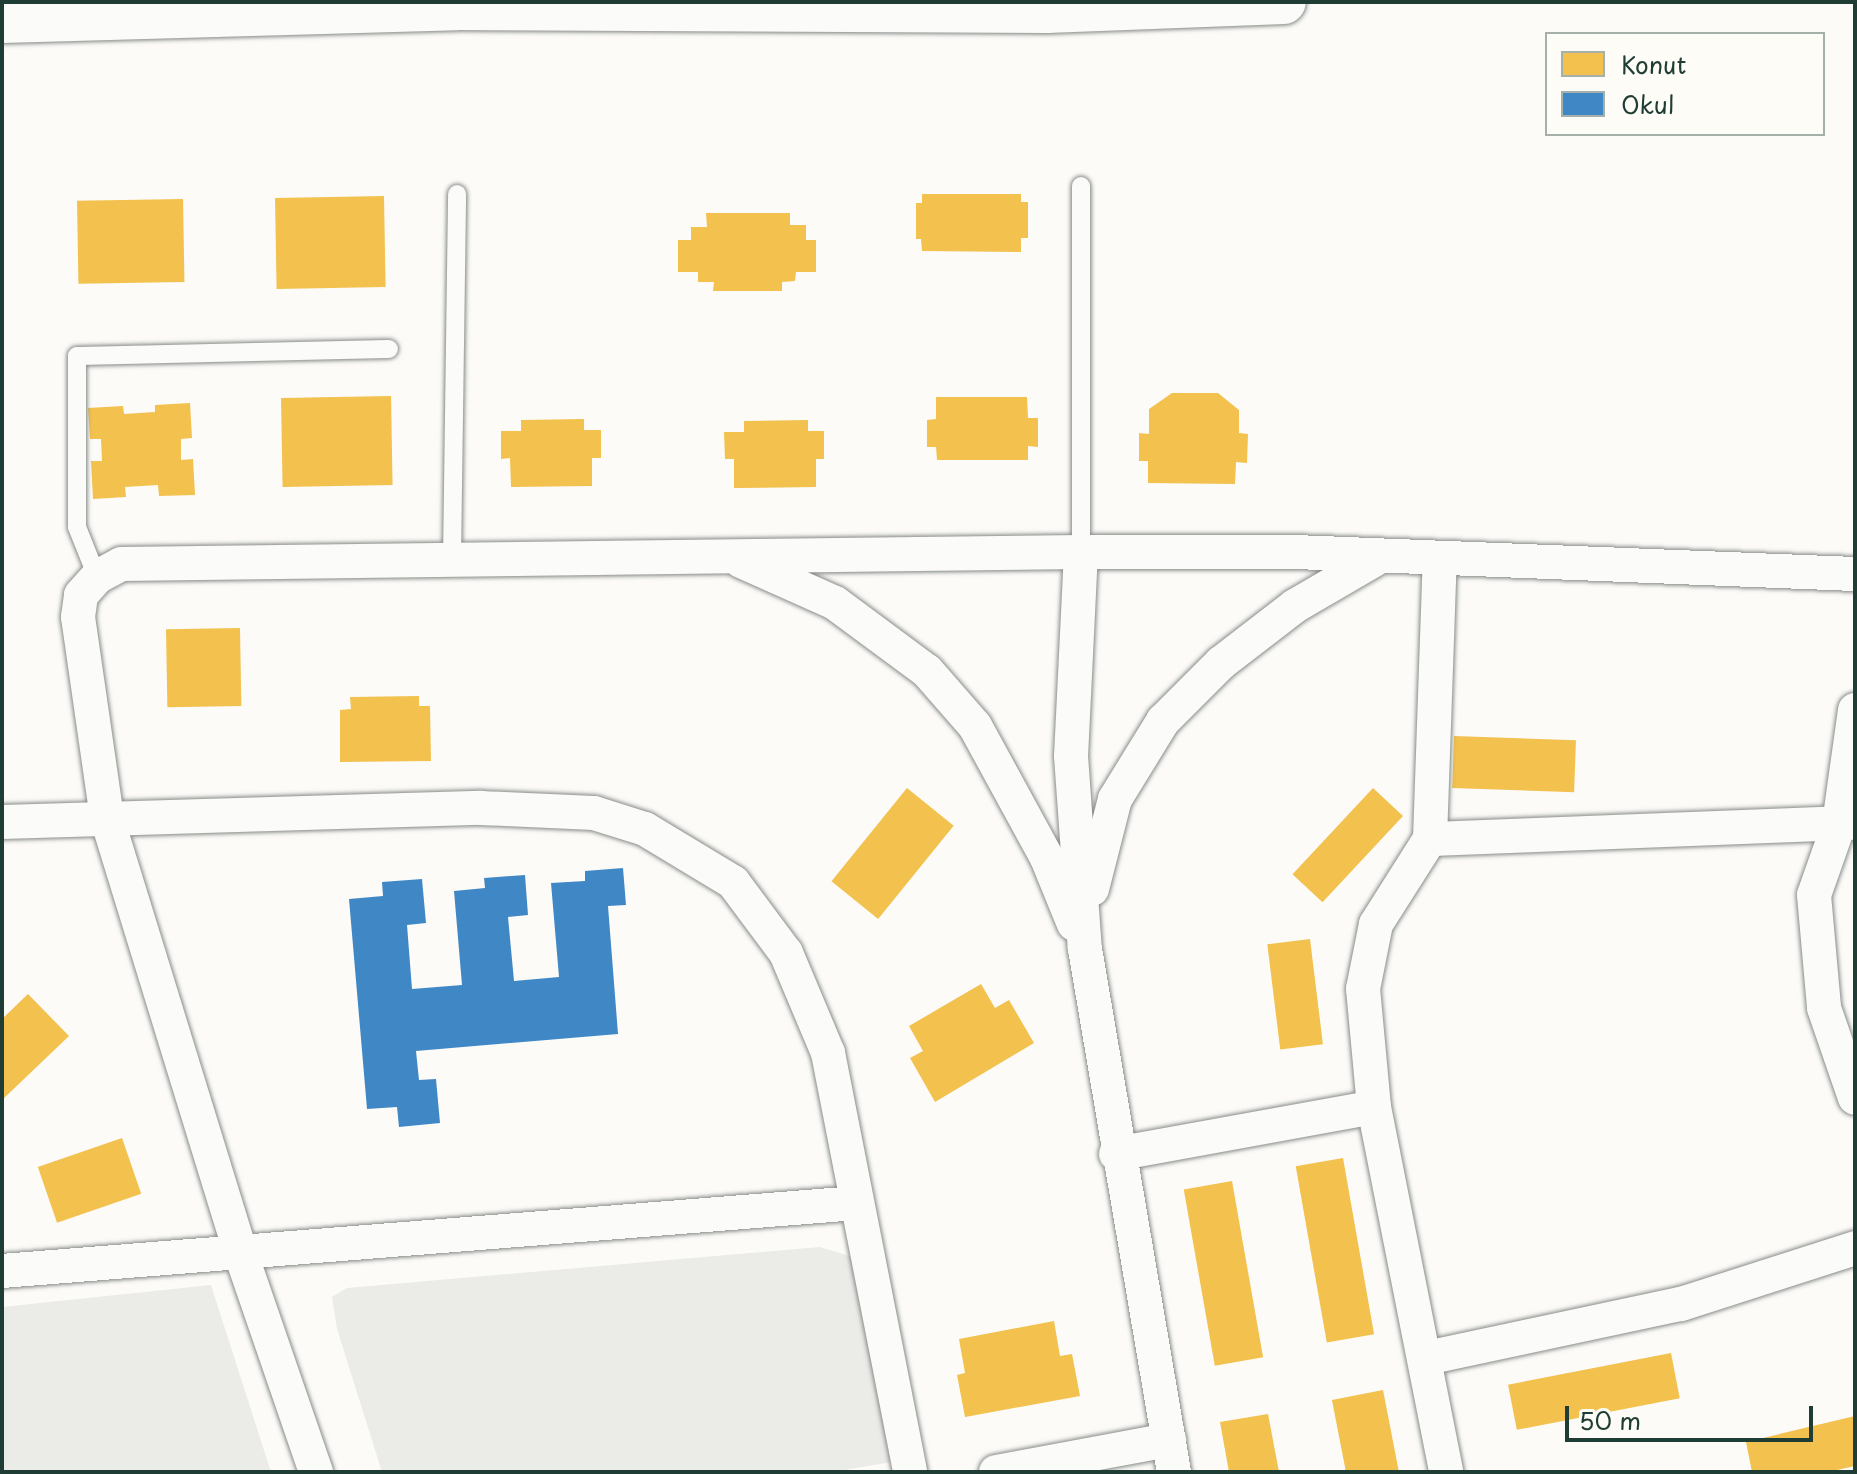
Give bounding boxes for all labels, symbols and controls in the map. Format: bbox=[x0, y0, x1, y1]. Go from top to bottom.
legend bbox=[1545, 32, 1825, 136]
text: Konut bbox=[1621, 46, 1686, 82]
text: Okul bbox=[1621, 86, 1674, 122]
scale bar bbox=[1569, 1390, 1817, 1440]
text: 50 m bbox=[1579, 1402, 1641, 1438]

